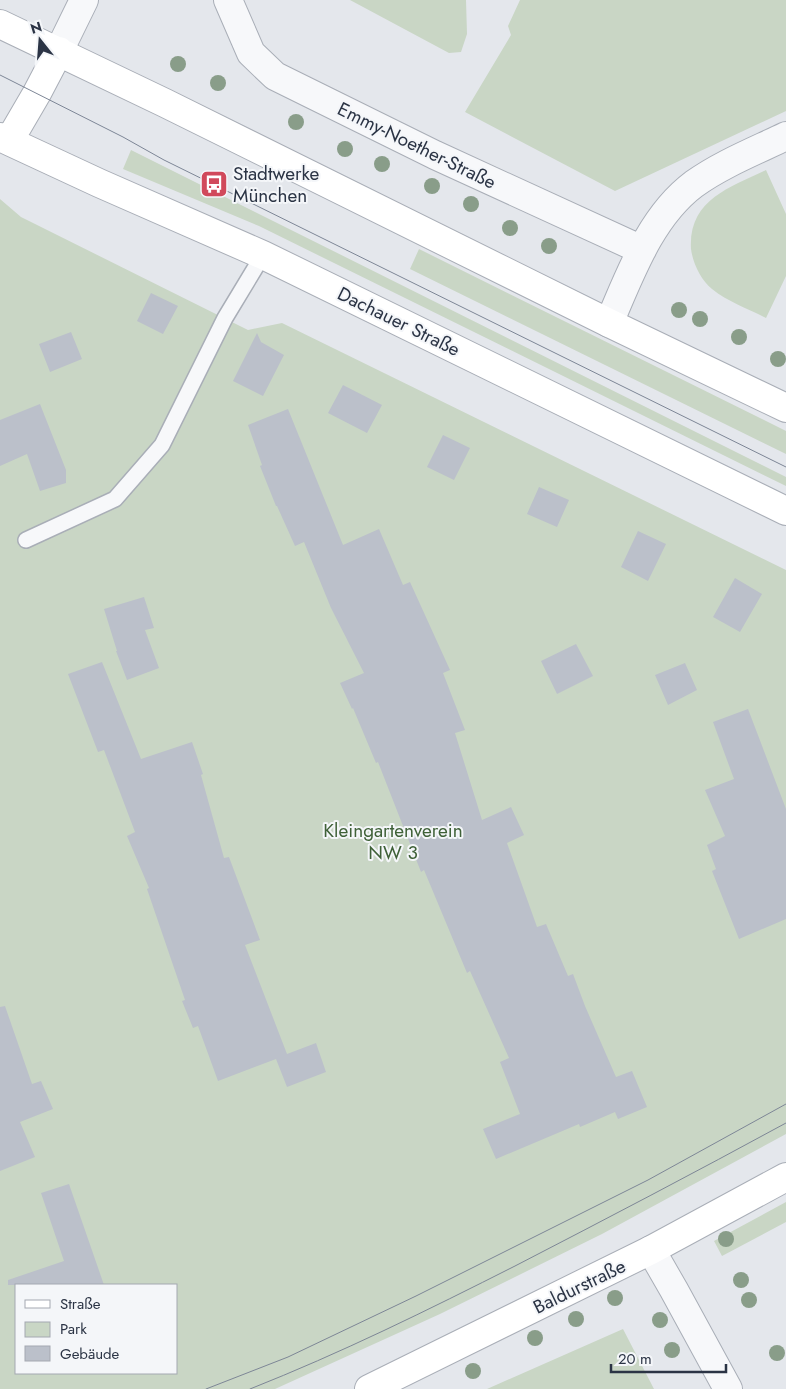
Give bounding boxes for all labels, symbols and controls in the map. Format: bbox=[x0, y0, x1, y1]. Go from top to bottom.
north arrow bbox=[15, 15, 65, 65]
text: N bbox=[28, 16, 44, 39]
street label: Emmy-Noether-Straße bbox=[333, 95, 501, 196]
place label: Stadtwerke München bbox=[233, 160, 320, 209]
bus stop icon: Stadtwerke München bbox=[199, 169, 229, 199]
street label: Dachauer Straße bbox=[333, 280, 465, 363]
park label: Kleingartenverein NW 3 bbox=[323, 817, 463, 866]
street label: Baldurstraße bbox=[528, 1252, 630, 1320]
legend bbox=[15, 1284, 178, 1374]
text: Straße bbox=[60, 1293, 101, 1315]
text: Park bbox=[60, 1318, 87, 1340]
scale bar bbox=[611, 1342, 726, 1374]
text: Gebäude bbox=[60, 1343, 120, 1365]
text: 20 m bbox=[618, 1348, 652, 1370]

